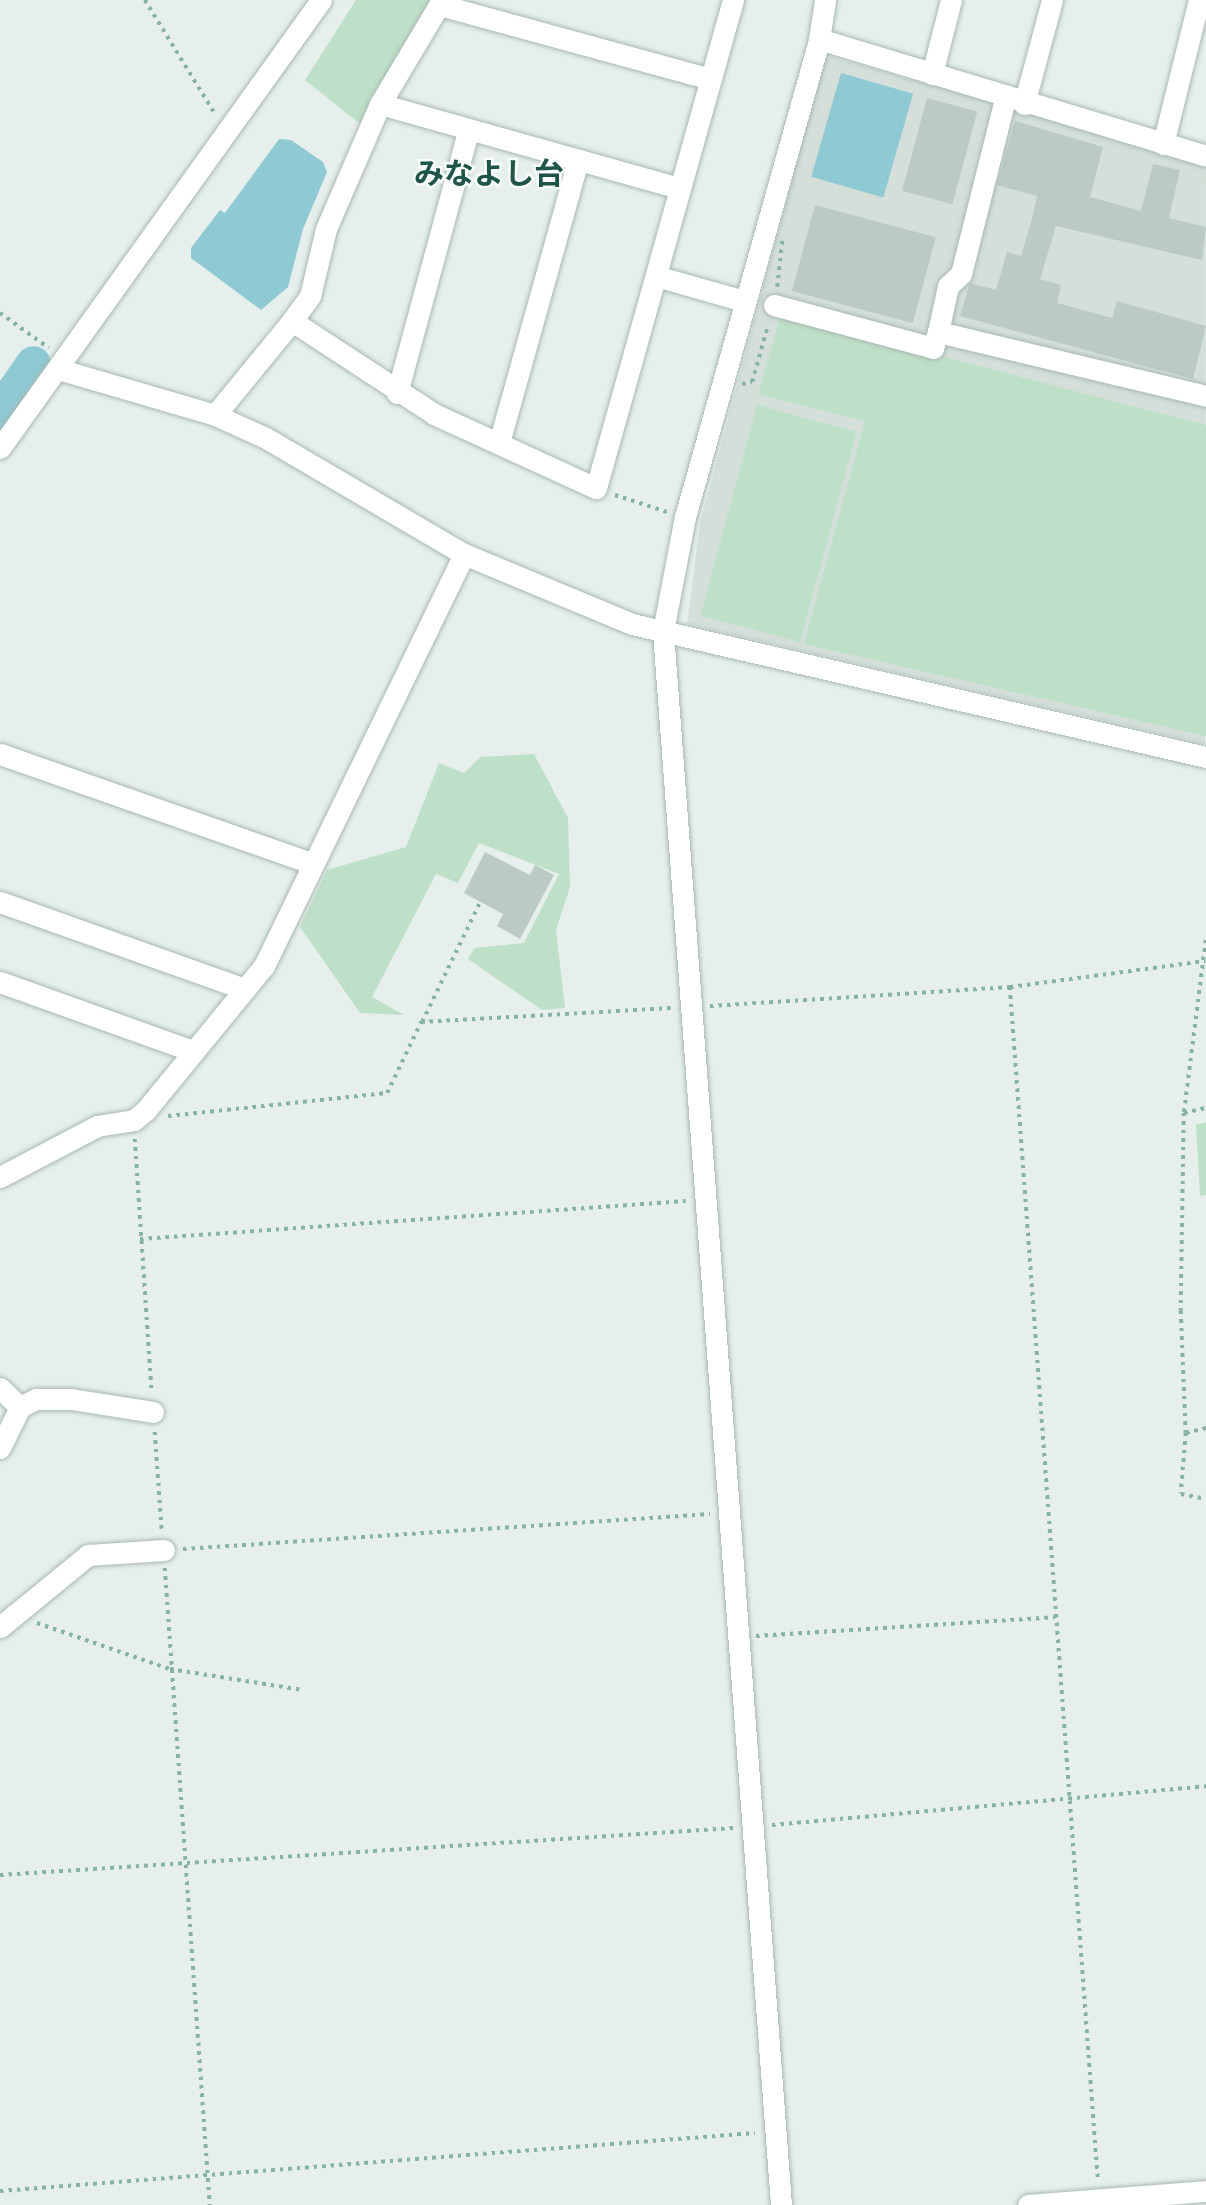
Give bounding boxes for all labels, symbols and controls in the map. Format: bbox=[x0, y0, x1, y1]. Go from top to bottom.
district label: みなよし台 bbox=[414, 154, 564, 190]

